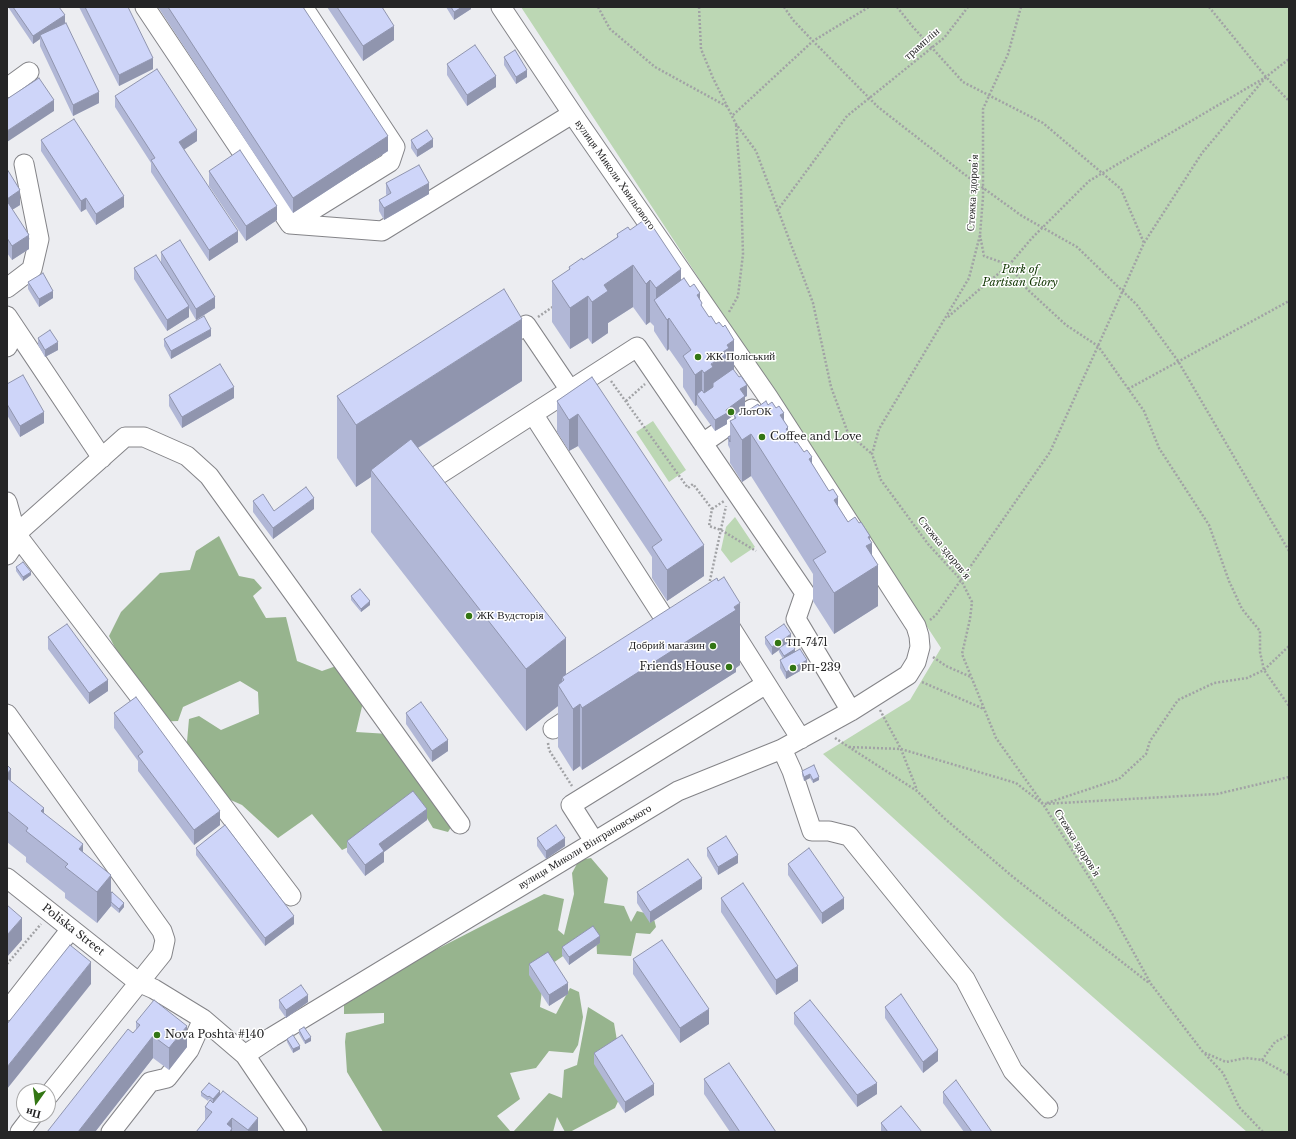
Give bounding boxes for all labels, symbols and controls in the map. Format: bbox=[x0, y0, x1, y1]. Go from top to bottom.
street label: трамплін bbox=[902, 25, 942, 63]
street label: вулиця Миколи Хвильового bbox=[572, 118, 658, 232]
street label: Стежка здоров’я bbox=[964, 154, 982, 232]
park label: Park of Partisan Glory bbox=[982, 263, 1058, 289]
place label: ЖК Поліський bbox=[706, 350, 775, 364]
marker: ЖК Поліський bbox=[693, 352, 703, 362]
place label: ЛотОК bbox=[739, 405, 772, 419]
marker: ЛотОК bbox=[726, 407, 736, 417]
place label: Coffee and Love bbox=[770, 430, 862, 444]
marker: Coffee and Love bbox=[757, 432, 767, 442]
street label: Стежка здоров’я bbox=[915, 514, 973, 582]
place label: ЖК Вудсторія bbox=[477, 609, 544, 623]
marker: ЖК Вудсторія bbox=[464, 611, 474, 621]
place label: ТП-7471 bbox=[786, 636, 828, 650]
marker: ТП-7471 bbox=[773, 638, 783, 648]
place label: Добрий магазин bbox=[629, 639, 705, 653]
marker: Добрий магазин bbox=[708, 641, 718, 651]
place label: Friends House bbox=[640, 660, 721, 674]
place label: РП-239 bbox=[801, 661, 841, 675]
marker: Friends House bbox=[724, 662, 734, 672]
marker: РП-239 bbox=[788, 663, 798, 673]
street label: вулиця Миколи Вінграновського bbox=[516, 802, 654, 892]
street label: Стежка здоров’я bbox=[1051, 807, 1103, 879]
street label: Poliska Street bbox=[39, 901, 107, 959]
place label: Nova Poshta #140 bbox=[165, 1028, 264, 1042]
marker: Nova Poshta #140 bbox=[152, 1030, 162, 1040]
north arrow bbox=[16, 1083, 56, 1123]
text: Пн bbox=[24, 1105, 42, 1122]

